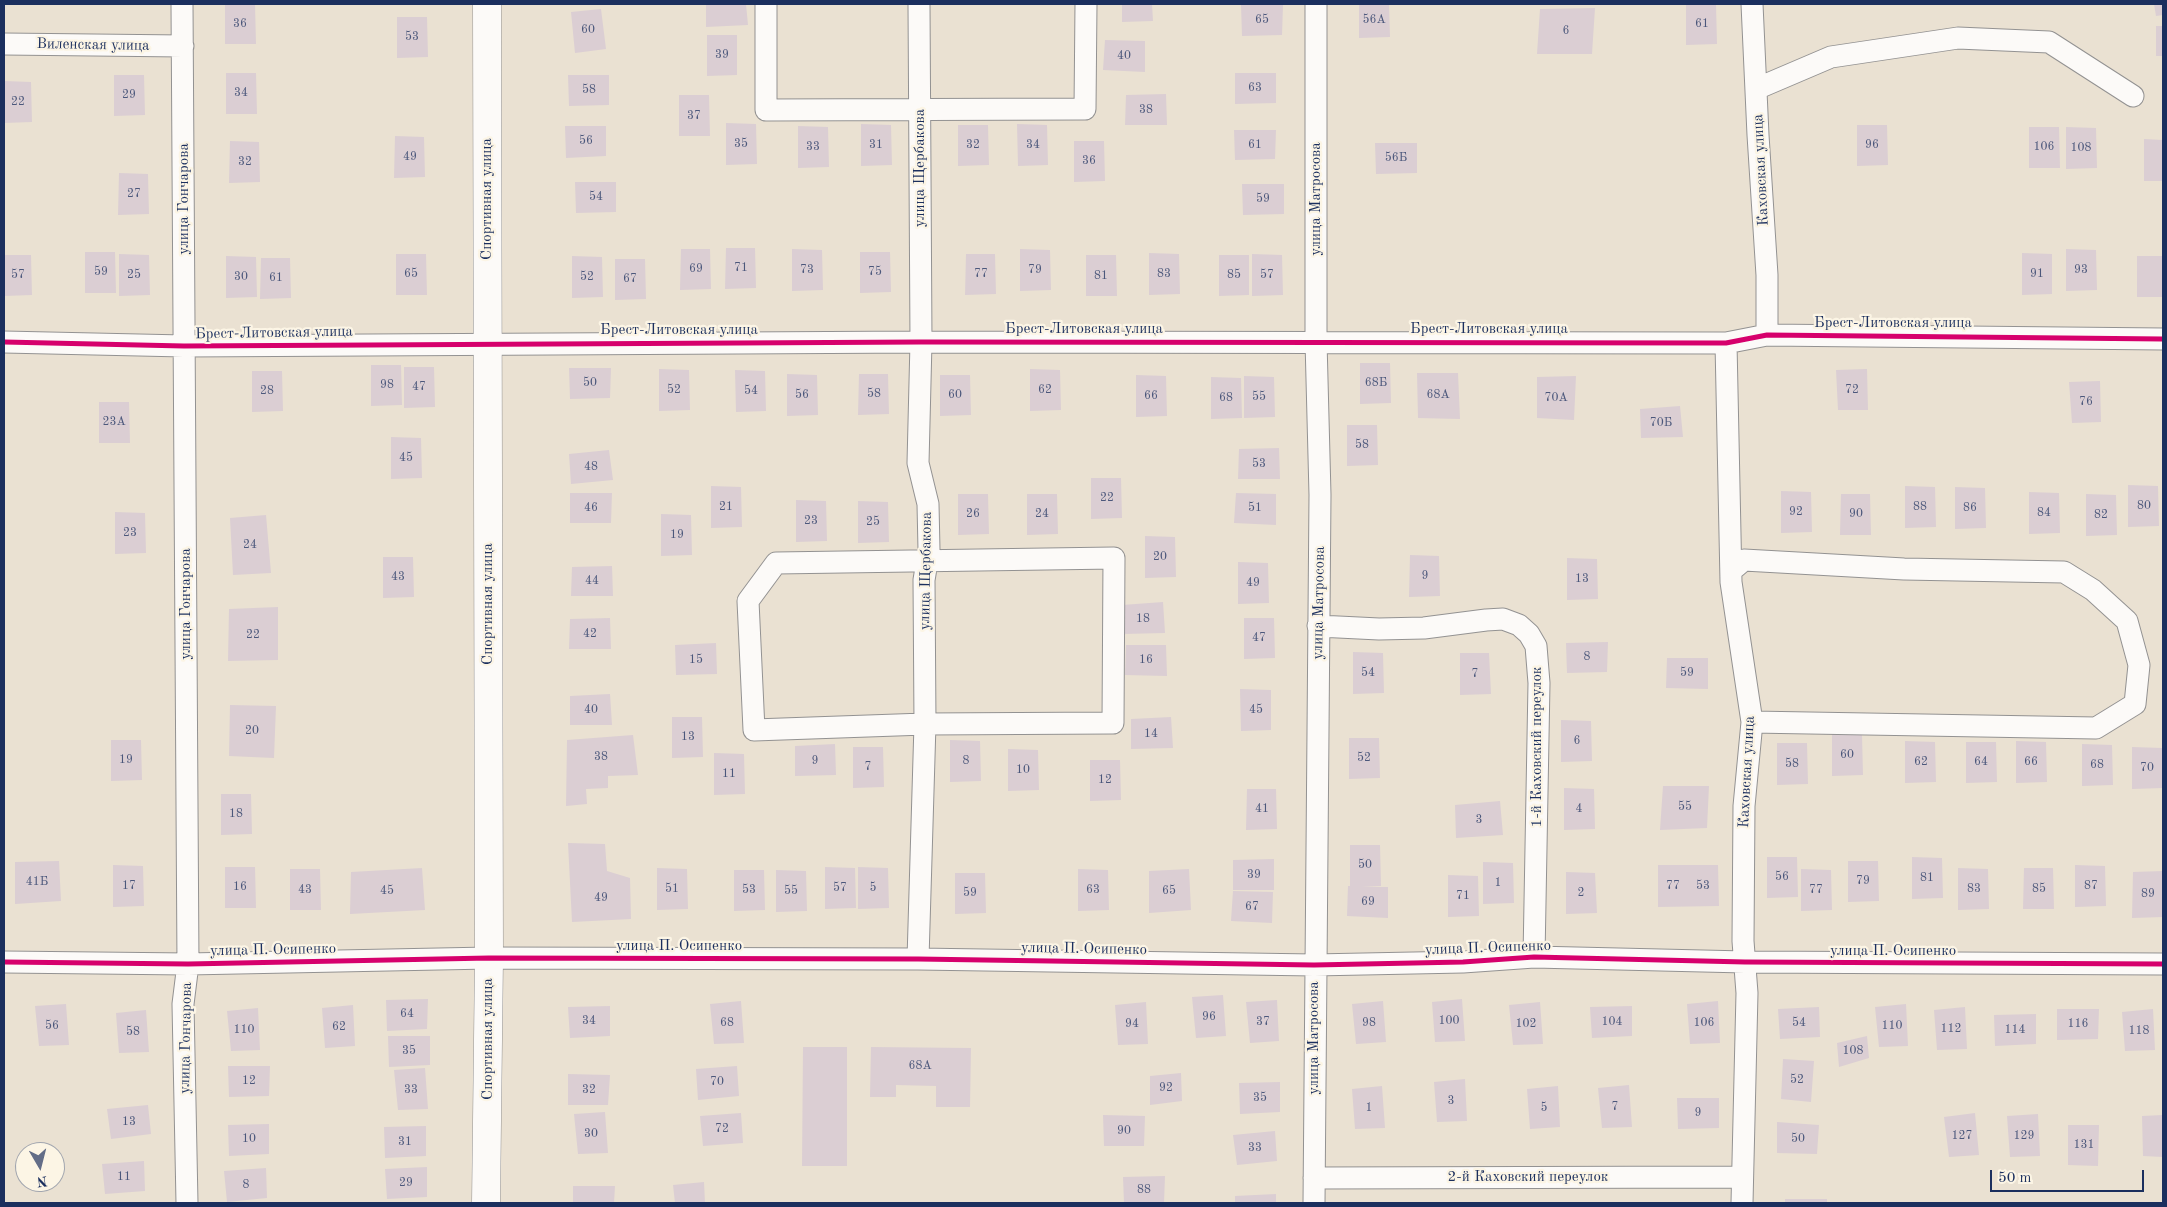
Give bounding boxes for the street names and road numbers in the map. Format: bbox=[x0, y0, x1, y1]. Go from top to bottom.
street label: Виленская улица bbox=[36, 35, 150, 55]
street label: улица Щербакова bbox=[911, 109, 929, 227]
street label: Каховская улица bbox=[1749, 113, 1773, 227]
street label: Спортивная улица bbox=[478, 138, 496, 260]
street label: улица Матросова bbox=[1307, 142, 1325, 256]
street label: улица Гончарова bbox=[175, 143, 193, 255]
street label: Брест-Литовская улица bbox=[1814, 314, 1972, 332]
street label: Брест-Литовская улица bbox=[1005, 320, 1163, 338]
street label: Брест-Литовская улица bbox=[1410, 320, 1568, 338]
street label: Брест-Литовская улица bbox=[600, 321, 758, 339]
street label: Брест-Литовская улица bbox=[195, 323, 353, 343]
street label: улица Щербакова bbox=[916, 512, 936, 630]
street label: Спортивная улица bbox=[479, 543, 497, 665]
street label: улица Матросова bbox=[1309, 546, 1329, 660]
street label: улица Гончарова bbox=[177, 548, 195, 660]
street label: 1-й Каховский переулок bbox=[1528, 667, 1546, 827]
street label: Каховская улица bbox=[1735, 715, 1759, 829]
street label: улица П. Осипенко bbox=[616, 937, 742, 955]
street label: улица П. Осипенко bbox=[1425, 937, 1551, 959]
street label: улица П. Осипенко bbox=[1021, 939, 1147, 959]
street label: улица П. Осипенко bbox=[210, 940, 336, 960]
street label: улица П. Осипенко bbox=[1830, 942, 1956, 960]
street label: Спортивная улица bbox=[479, 978, 497, 1100]
street label: улица Матросова bbox=[1305, 981, 1323, 1095]
street label: улица Гончарова bbox=[176, 982, 196, 1094]
street label: 2-й Каховский переулок bbox=[1448, 1168, 1608, 1186]

